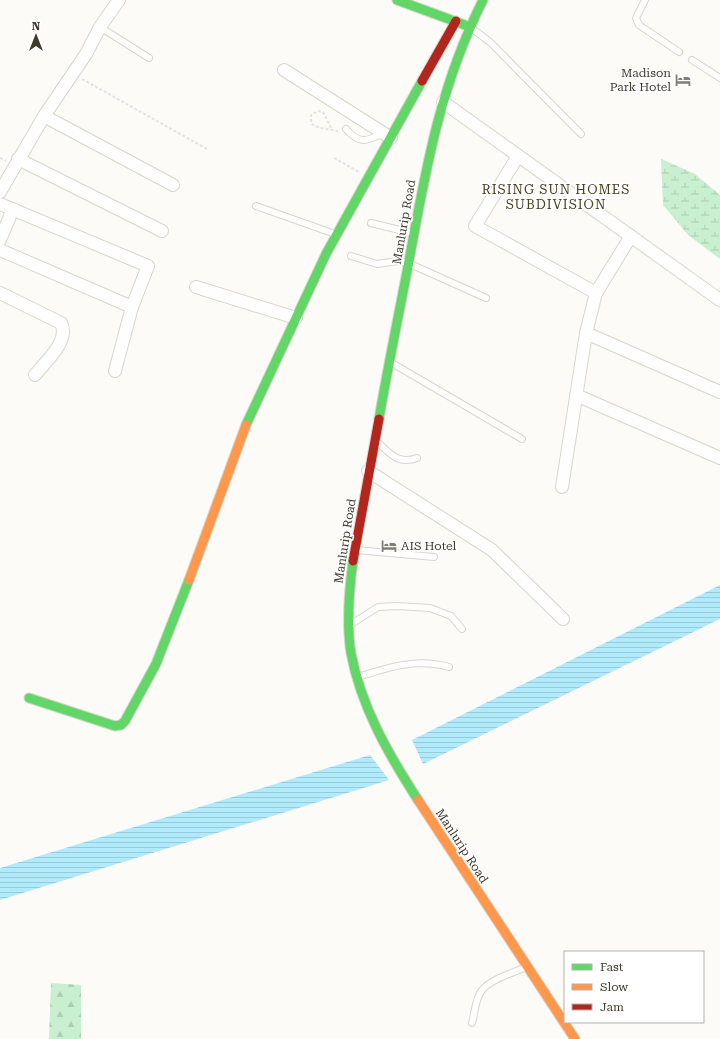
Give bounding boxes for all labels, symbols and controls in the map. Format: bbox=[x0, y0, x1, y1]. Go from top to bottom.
north arrow bbox=[16, 16, 56, 56]
text: N bbox=[32, 20, 41, 33]
place label: Madison Park Hotel bbox=[610, 66, 671, 94]
hotel icon: Madison Park Hotel bbox=[674, 71, 692, 89]
street label: Manlurip Road bbox=[390, 178, 418, 265]
district label: RISING SUN HOMES SUBDIVISION bbox=[482, 182, 630, 212]
street label: Manlurip Road bbox=[331, 497, 359, 584]
hotel icon: AIS Hotel bbox=[380, 537, 398, 555]
place label: AIS Hotel bbox=[401, 539, 456, 553]
street label: Manlurip Road bbox=[433, 806, 491, 886]
legend bbox=[564, 951, 704, 1023]
text: Fast bbox=[600, 960, 624, 974]
text: Slow bbox=[600, 980, 628, 994]
text: Jam bbox=[600, 1000, 624, 1014]

